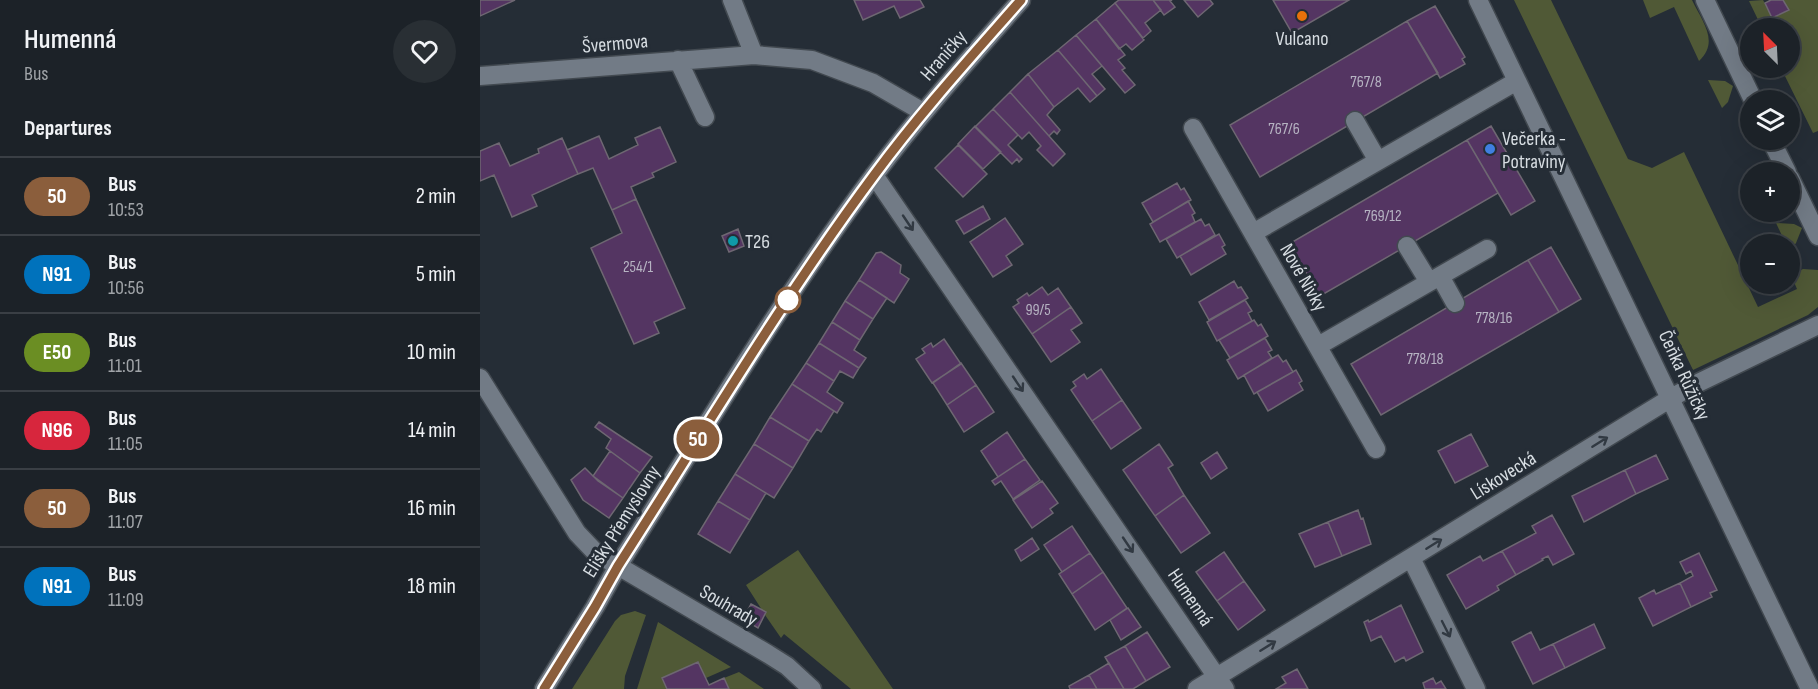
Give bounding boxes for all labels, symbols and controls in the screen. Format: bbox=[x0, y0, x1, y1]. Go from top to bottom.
marker: Vulcano bbox=[1295, 9, 1309, 23]
north arrow bbox=[1740, 18, 1800, 78]
map controls bbox=[1740, 18, 1800, 294]
button: heart bbox=[393, 20, 456, 83]
text: Humenná bbox=[24, 23, 116, 56]
street label: Hraničky bbox=[915, 25, 972, 86]
place label: Vulcano bbox=[1275, 27, 1329, 51]
street label: Švermova bbox=[581, 29, 649, 59]
text: Bus bbox=[24, 62, 48, 86]
house number: 767/8 bbox=[1350, 73, 1382, 92]
button: layers bbox=[1740, 90, 1800, 150]
text: Departures bbox=[24, 115, 112, 142]
house number: 767/6 bbox=[1268, 120, 1300, 139]
place label: Večerka - Potraviny bbox=[1502, 127, 1566, 174]
marker: Večerka - Potraviny bbox=[1483, 142, 1497, 156]
button: + bbox=[1740, 162, 1800, 222]
text: Bus bbox=[108, 171, 137, 198]
text: 2 min bbox=[416, 183, 456, 210]
text: 50 bbox=[47, 184, 67, 209]
text: 10:53 bbox=[108, 198, 144, 222]
house number: 769/12 bbox=[1364, 207, 1402, 226]
one-way arrow bbox=[902, 214, 914, 230]
place label: T26 bbox=[745, 230, 770, 254]
marker: T26 bbox=[726, 234, 740, 248]
button: − bbox=[1740, 234, 1800, 294]
street label: Nové Nivky bbox=[1274, 239, 1332, 316]
text: Bus bbox=[108, 249, 137, 276]
house number: 254/1 bbox=[623, 258, 653, 277]
text: 5 min bbox=[416, 261, 456, 288]
text: N91 bbox=[42, 262, 72, 287]
text: 10:56 bbox=[108, 276, 144, 300]
unlabelled marker bbox=[775, 287, 801, 313]
house number: 99/5 bbox=[1025, 301, 1051, 320]
house number: 778/16 bbox=[1475, 309, 1513, 328]
text: Bus bbox=[108, 327, 137, 354]
street label: Čeňka Růžičky bbox=[1653, 327, 1715, 424]
text: 10 min bbox=[407, 339, 456, 366]
text: E50 bbox=[43, 340, 71, 365]
house number: 778/18 bbox=[1406, 350, 1444, 369]
text: 11:01 bbox=[108, 354, 142, 378]
one-way arrow bbox=[1012, 375, 1024, 391]
text: Bus bbox=[108, 405, 137, 432]
text: 14 min bbox=[408, 417, 456, 444]
text: N96 bbox=[41, 418, 73, 443]
line badge: 50 bbox=[671, 420, 725, 458]
text: 50 bbox=[688, 427, 708, 452]
text: 11:05 bbox=[108, 432, 143, 456]
one-way arrow bbox=[1591, 435, 1608, 447]
street label: Lískovecká bbox=[1466, 446, 1541, 505]
street label: Elišky Přemyslovny bbox=[578, 461, 666, 582]
text: Bus bbox=[108, 483, 137, 510]
text: 16 min bbox=[408, 495, 456, 522]
text: 50 bbox=[47, 496, 67, 521]
text: 11:07 bbox=[108, 510, 143, 534]
one-way arrow bbox=[1122, 536, 1134, 552]
one-way arrow bbox=[1425, 537, 1442, 549]
text: Bus bbox=[108, 561, 137, 588]
street label: Humenná bbox=[1162, 564, 1218, 631]
text: 18 min bbox=[408, 573, 456, 600]
text: N91 bbox=[42, 574, 72, 599]
street label: Souhrady bbox=[695, 580, 762, 632]
text: 11:09 bbox=[108, 588, 144, 612]
one-way arrow bbox=[1441, 620, 1453, 638]
one-way arrow bbox=[1259, 639, 1276, 651]

